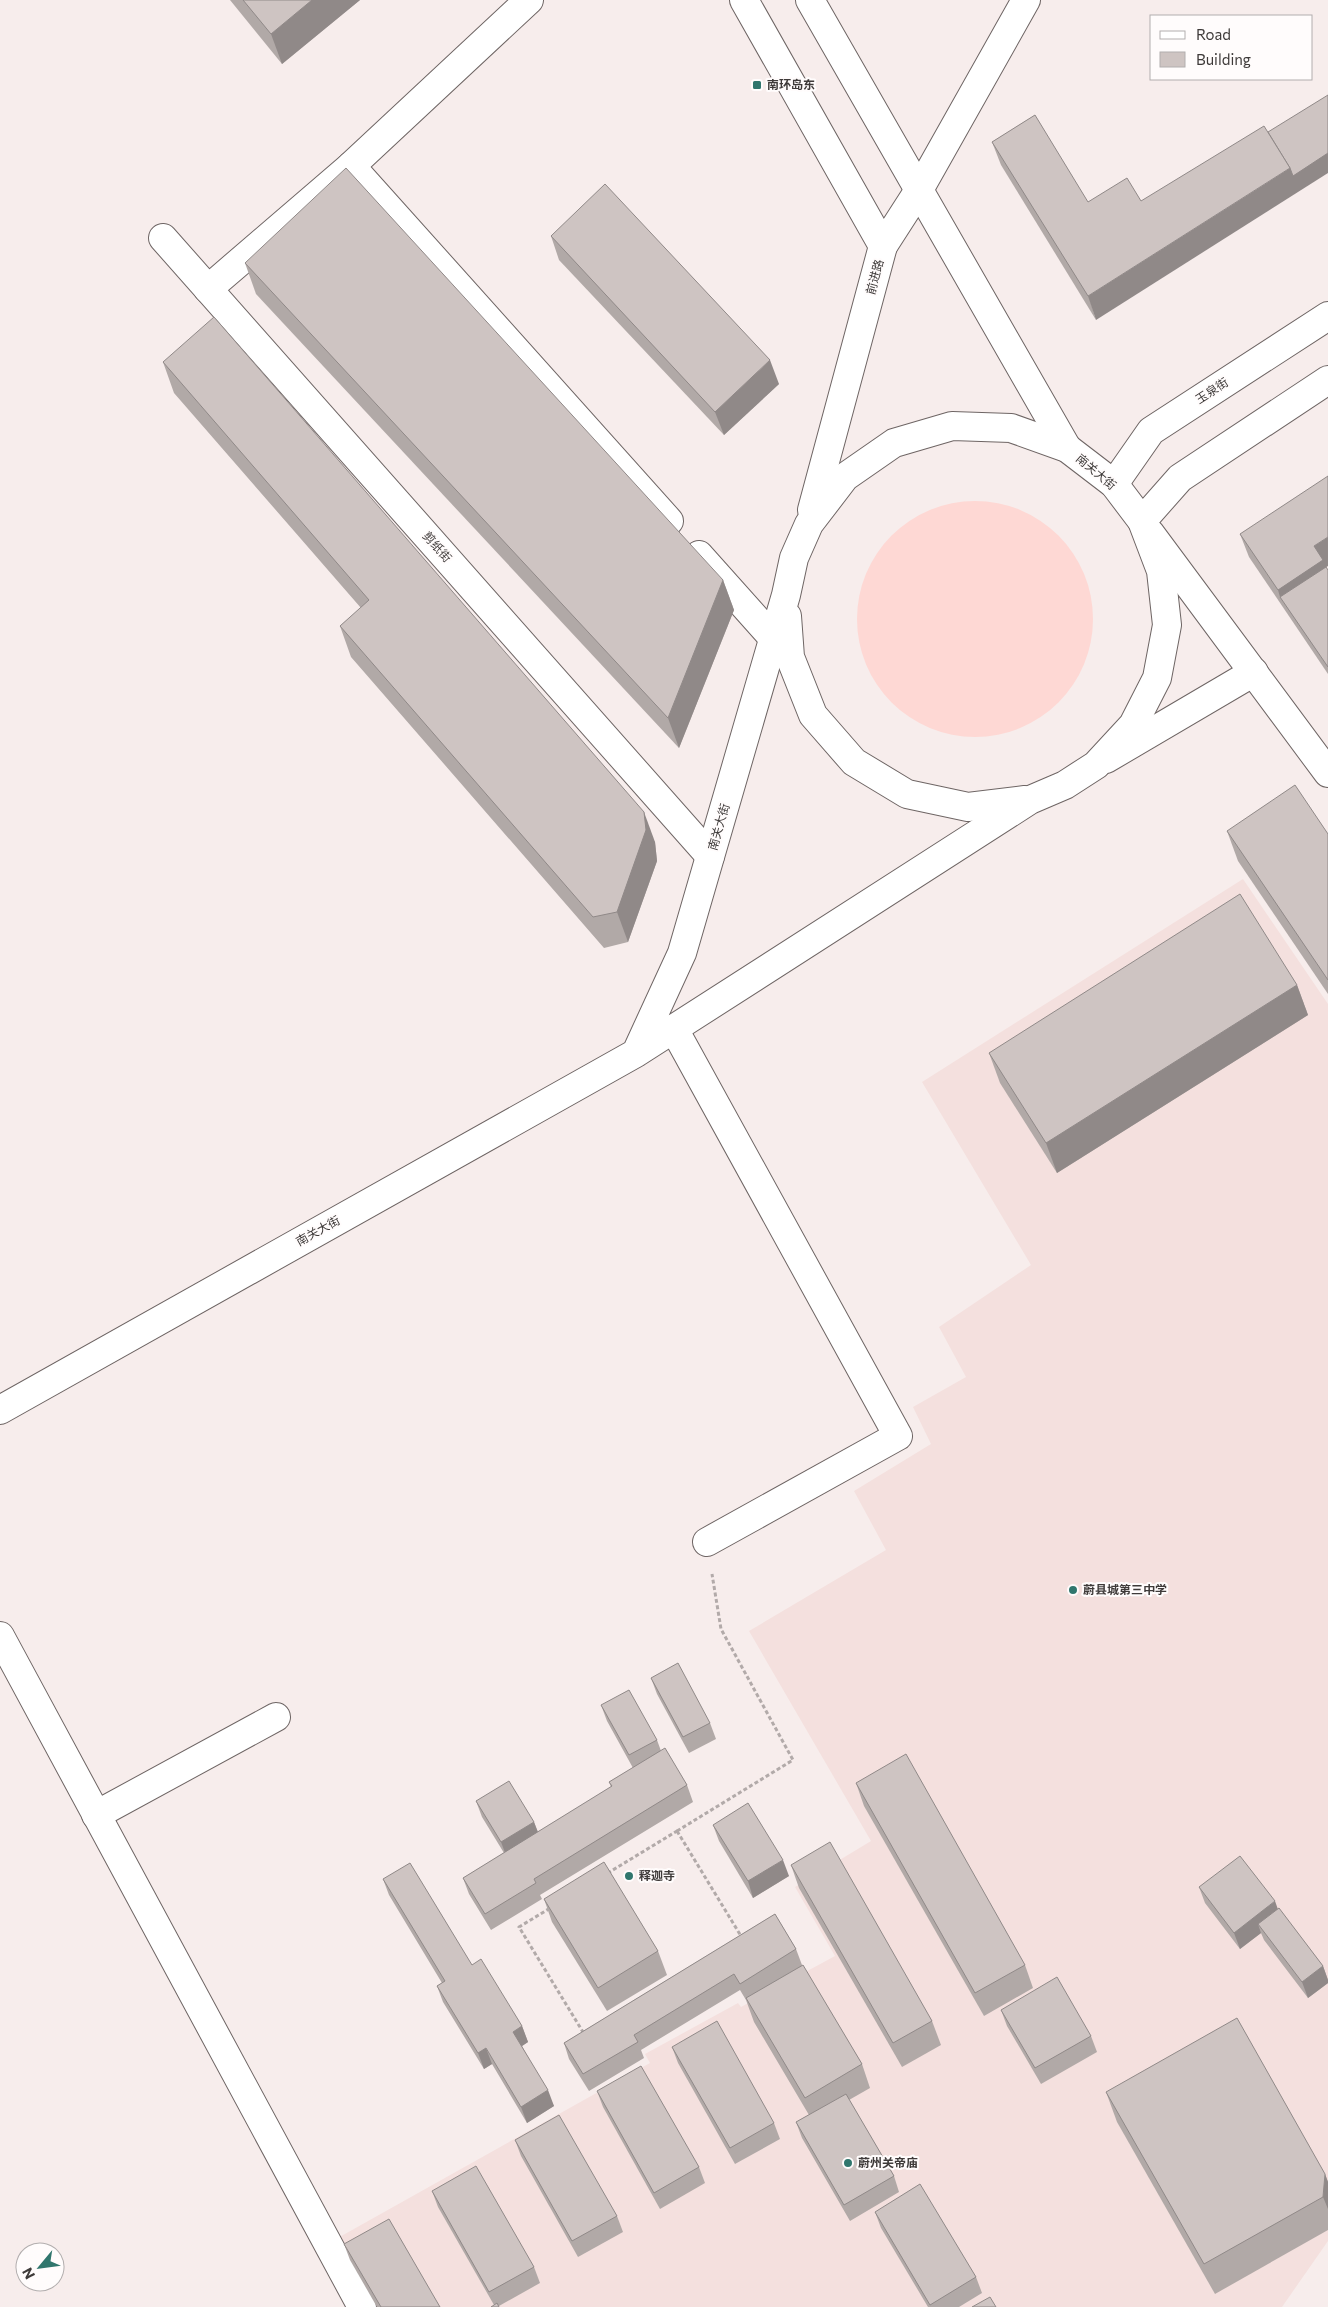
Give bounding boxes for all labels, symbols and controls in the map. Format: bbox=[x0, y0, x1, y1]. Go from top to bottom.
legend bbox=[1150, 15, 1313, 80]
text: Road bbox=[1196, 25, 1231, 43]
text: Building bbox=[1196, 50, 1251, 68]
place label: 南环岛东 bbox=[767, 77, 815, 91]
marker: 南环岛东 bbox=[751, 79, 763, 91]
street label: 前进路 bbox=[863, 258, 885, 296]
street label: 玉泉街 bbox=[1193, 374, 1230, 406]
street label: 南关大街 bbox=[1074, 450, 1120, 492]
street label: 剪纸街 bbox=[420, 528, 455, 564]
street label: 南关大街 bbox=[705, 802, 731, 852]
street label: 南关大街 bbox=[293, 1212, 342, 1248]
place label: 蔚县城第三中学 bbox=[1083, 1582, 1167, 1596]
marker: 蔚县城第三中学 bbox=[1067, 1584, 1079, 1596]
place label: 释迦寺 bbox=[639, 1868, 675, 1882]
marker: 释迦寺 bbox=[623, 1870, 635, 1882]
place label: 蔚州关帝庙 bbox=[858, 2155, 918, 2169]
marker: 蔚州关帝庙 bbox=[842, 2157, 854, 2169]
north arrow bbox=[15, 2242, 65, 2292]
text: N bbox=[18, 2265, 38, 2282]

